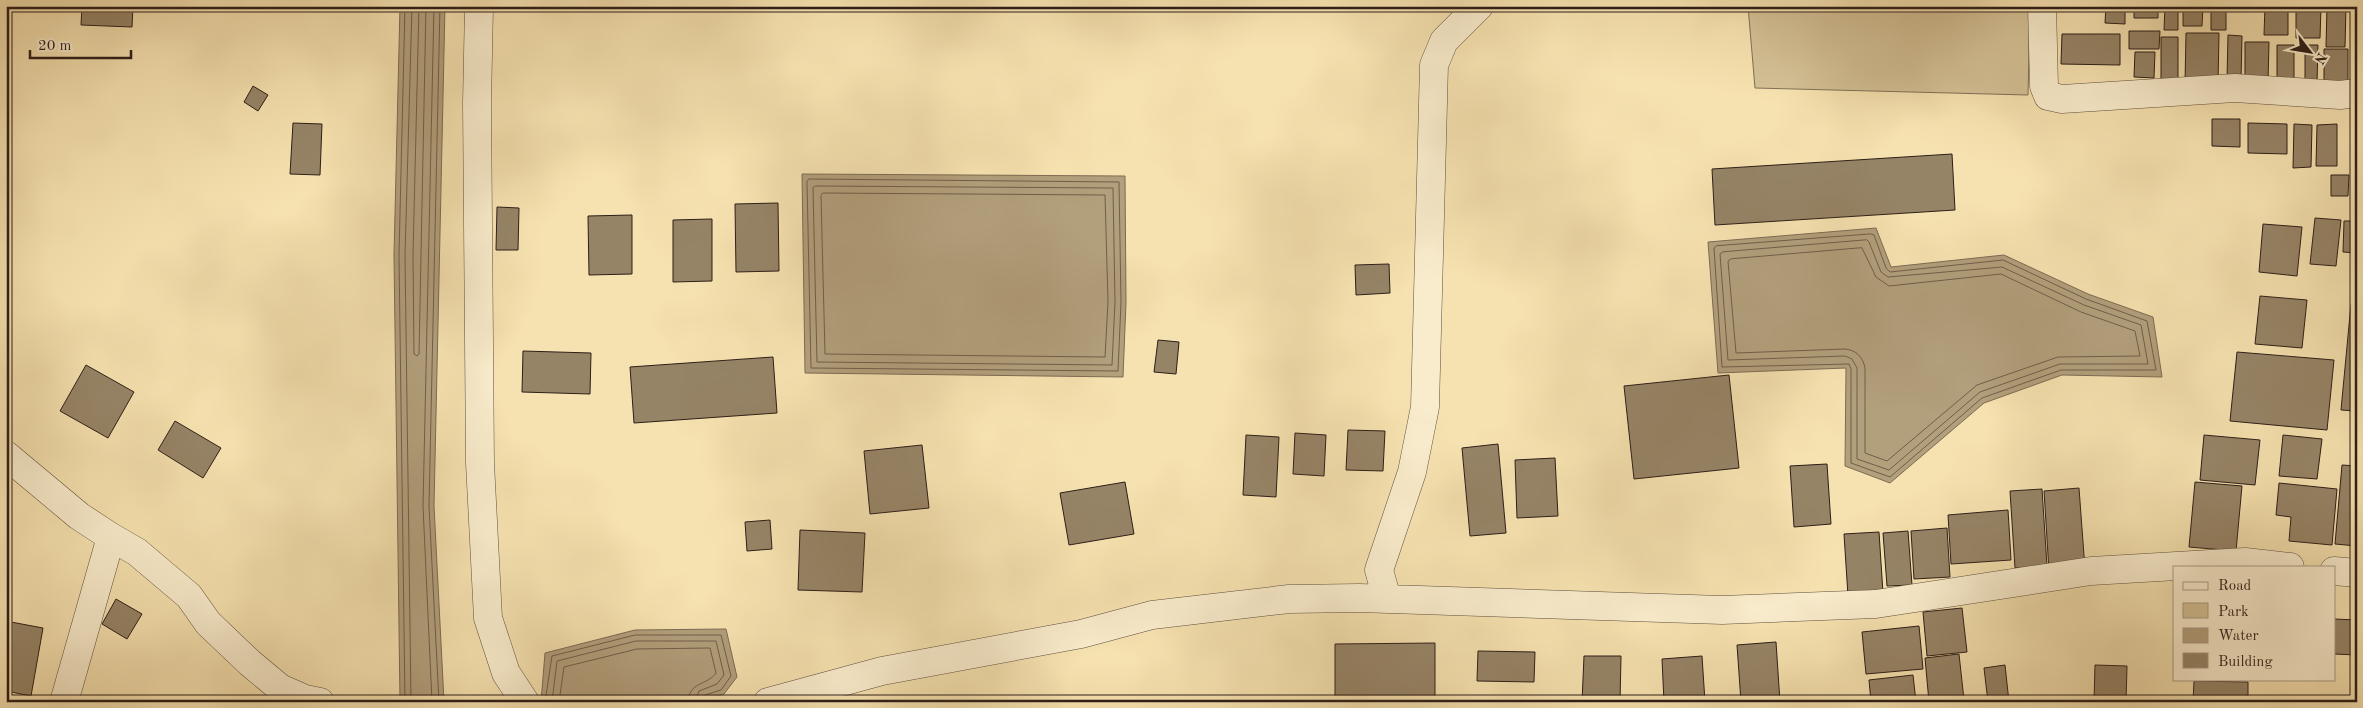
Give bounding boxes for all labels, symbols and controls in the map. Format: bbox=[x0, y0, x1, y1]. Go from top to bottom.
scale bar bbox=[30, 28, 131, 60]
north arrow bbox=[2286, 28, 2336, 78]
text: 20 m bbox=[38, 39, 72, 54]
text: N bbox=[2311, 50, 2329, 67]
legend bbox=[2173, 566, 2336, 680]
text: Road bbox=[2218, 579, 2252, 594]
text: Park bbox=[2218, 605, 2249, 620]
text: Water bbox=[2218, 629, 2259, 644]
text: Building bbox=[2218, 655, 2273, 670]

